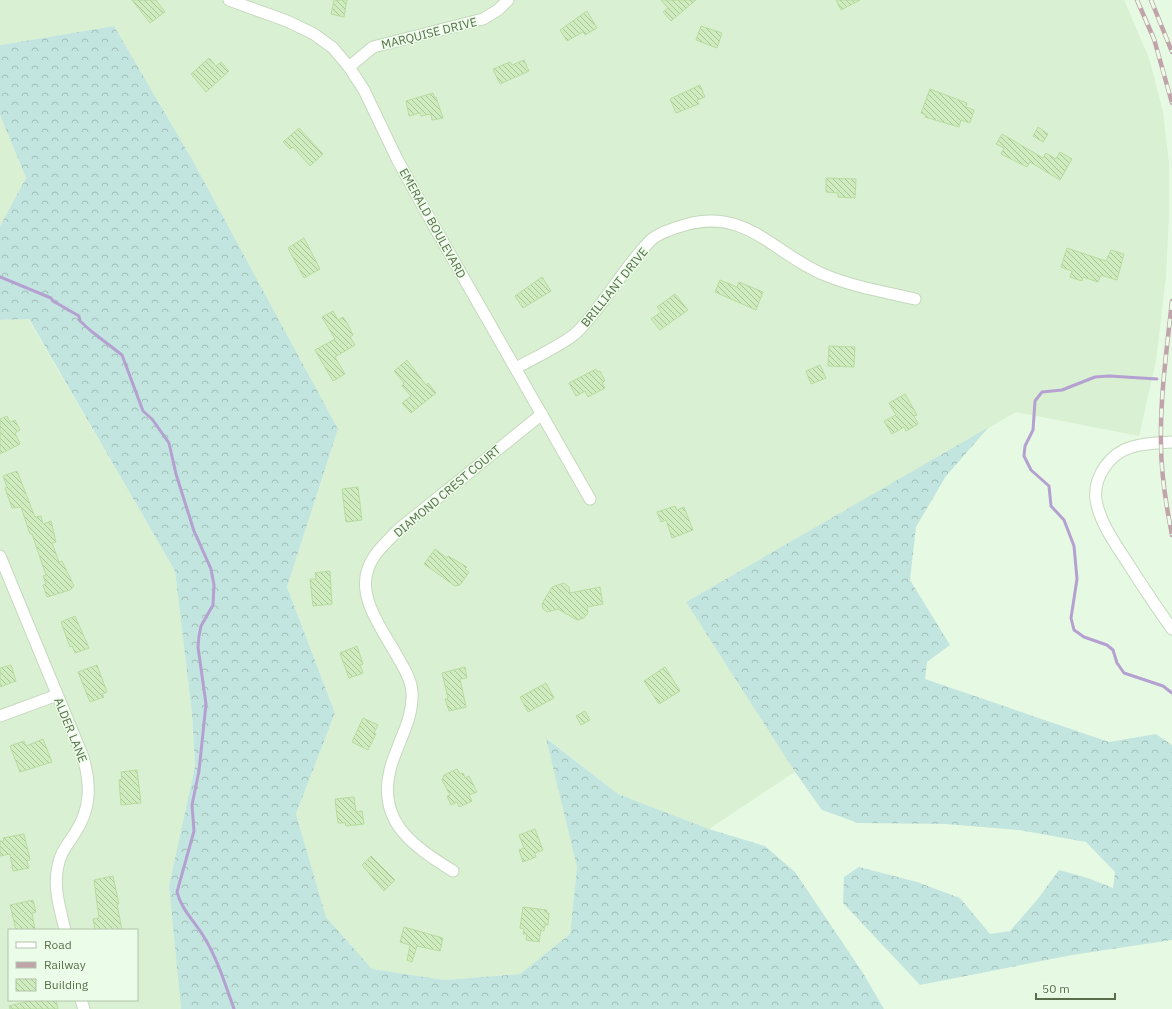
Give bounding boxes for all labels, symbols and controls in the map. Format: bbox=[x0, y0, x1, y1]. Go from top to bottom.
street label: MARQUISE DRIVE bbox=[380, 14, 478, 52]
street label: EMERALD BOULEVARD bbox=[396, 165, 470, 281]
street label: BRILLIANT DRIVE bbox=[577, 244, 651, 330]
street label: DIAMOND CREST COURT bbox=[390, 442, 504, 540]
street label: ALDER LANE bbox=[51, 695, 91, 765]
legend bbox=[8, 929, 138, 1001]
text: Road bbox=[44, 937, 72, 952]
text: Railway bbox=[44, 957, 86, 972]
scale bar bbox=[1036, 975, 1115, 1001]
text: Building bbox=[44, 977, 89, 992]
text: 50 m bbox=[1042, 981, 1070, 996]

